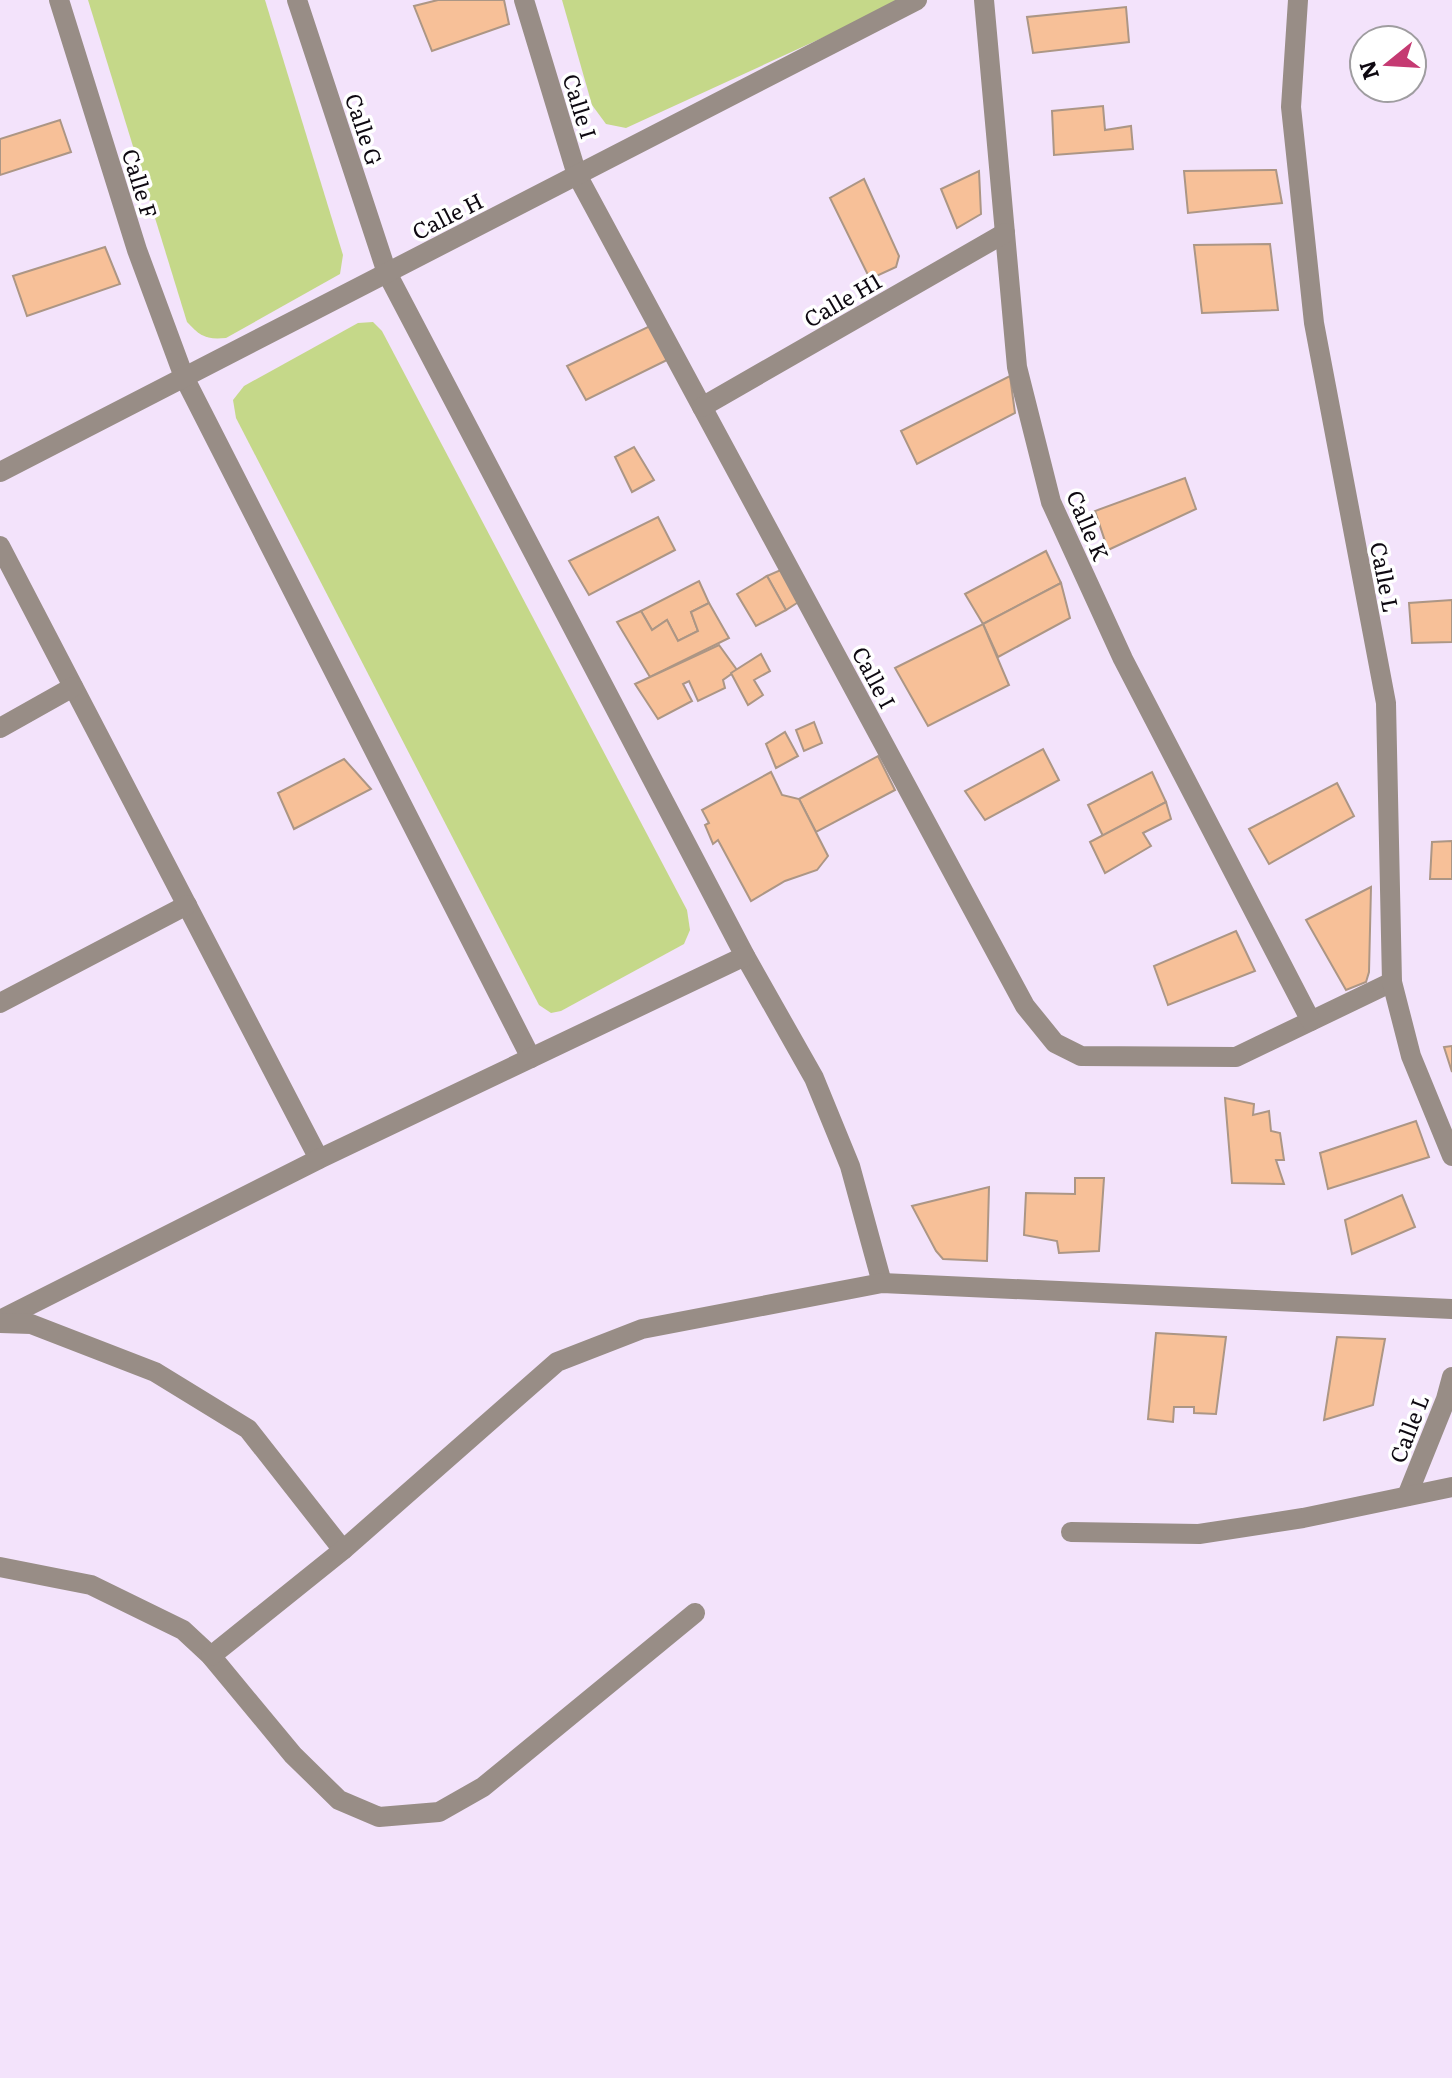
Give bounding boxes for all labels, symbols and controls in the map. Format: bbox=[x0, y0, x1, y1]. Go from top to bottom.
north arrow bbox=[1348, 24, 1428, 104]
text: N bbox=[1349, 57, 1386, 85]
street label: Calle I bbox=[556, 69, 606, 143]
street label: Calle G bbox=[338, 89, 392, 169]
street label: Calle F bbox=[115, 144, 167, 222]
street label: Calle H bbox=[406, 183, 488, 247]
street label: Calle H1 bbox=[797, 263, 887, 334]
street label: Calle K bbox=[1059, 485, 1119, 566]
street label: Calle L bbox=[1363, 539, 1409, 615]
street label: Calle I bbox=[845, 640, 905, 714]
street label: Calle L bbox=[1380, 1389, 1436, 1467]

